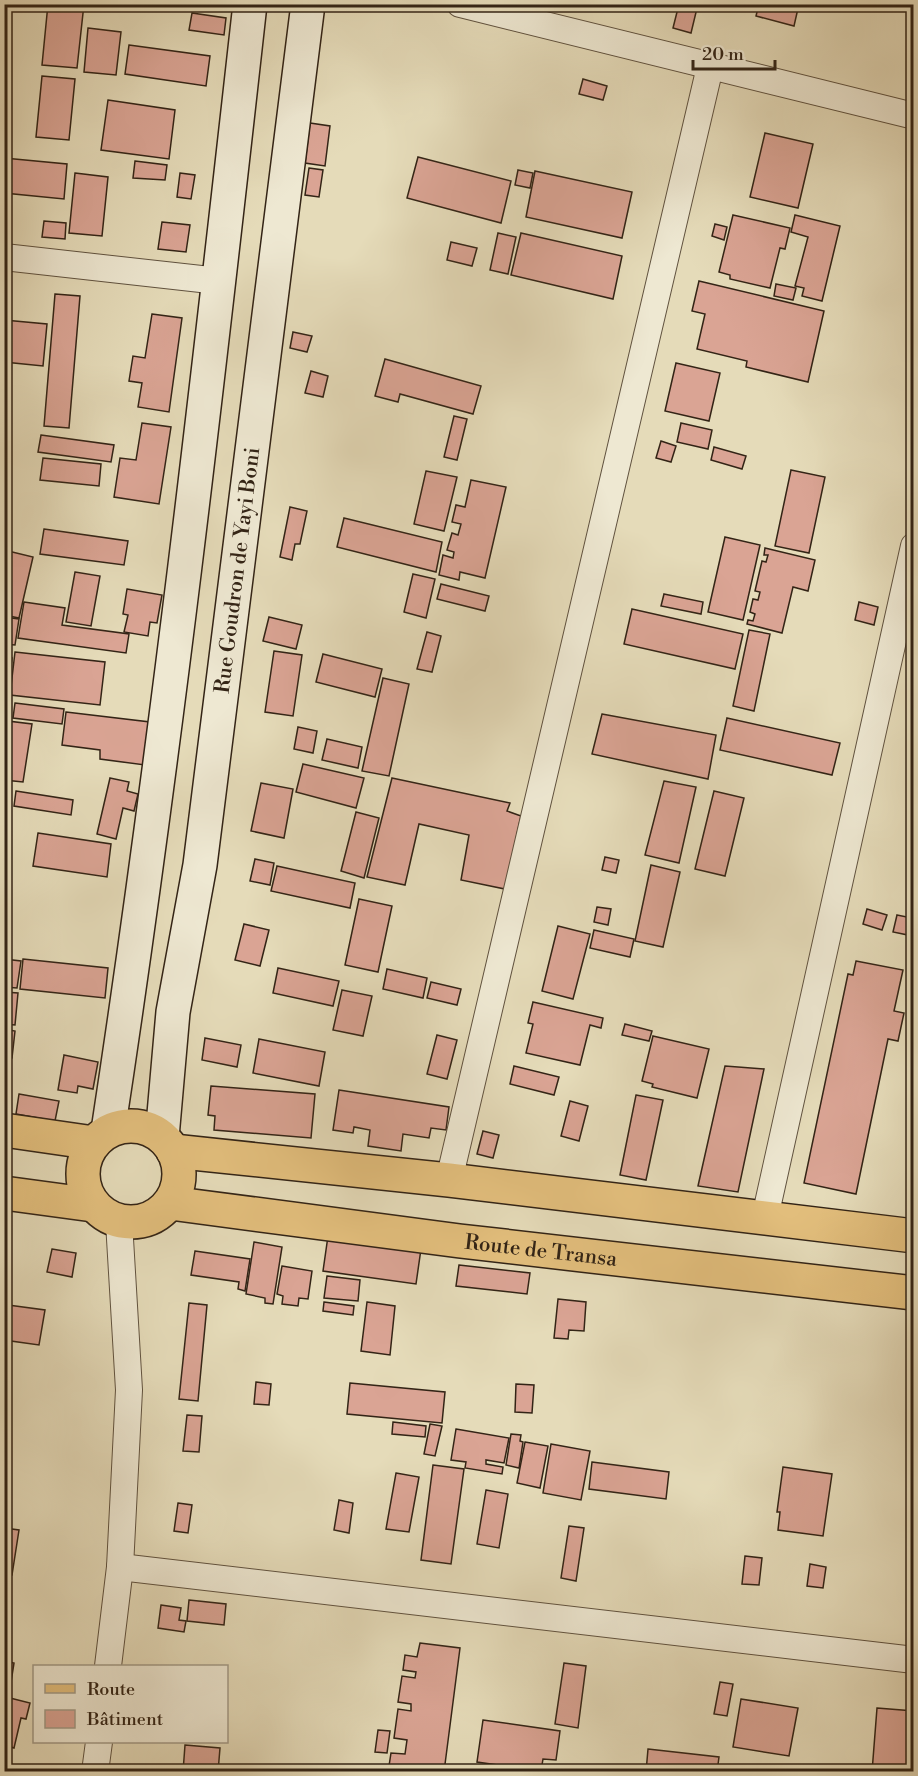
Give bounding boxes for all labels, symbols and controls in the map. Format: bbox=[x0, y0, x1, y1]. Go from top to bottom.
scale bar bbox=[693, 33, 776, 71]
text: 20 m bbox=[702, 43, 744, 66]
street label: Rue Goudron de Yayi Boni bbox=[210, 446, 266, 695]
street label: Route de Transa bbox=[463, 1230, 619, 1273]
legend bbox=[33, 1665, 228, 1743]
text: Route bbox=[87, 1678, 135, 1701]
text: Bâtiment bbox=[86, 1708, 164, 1731]

